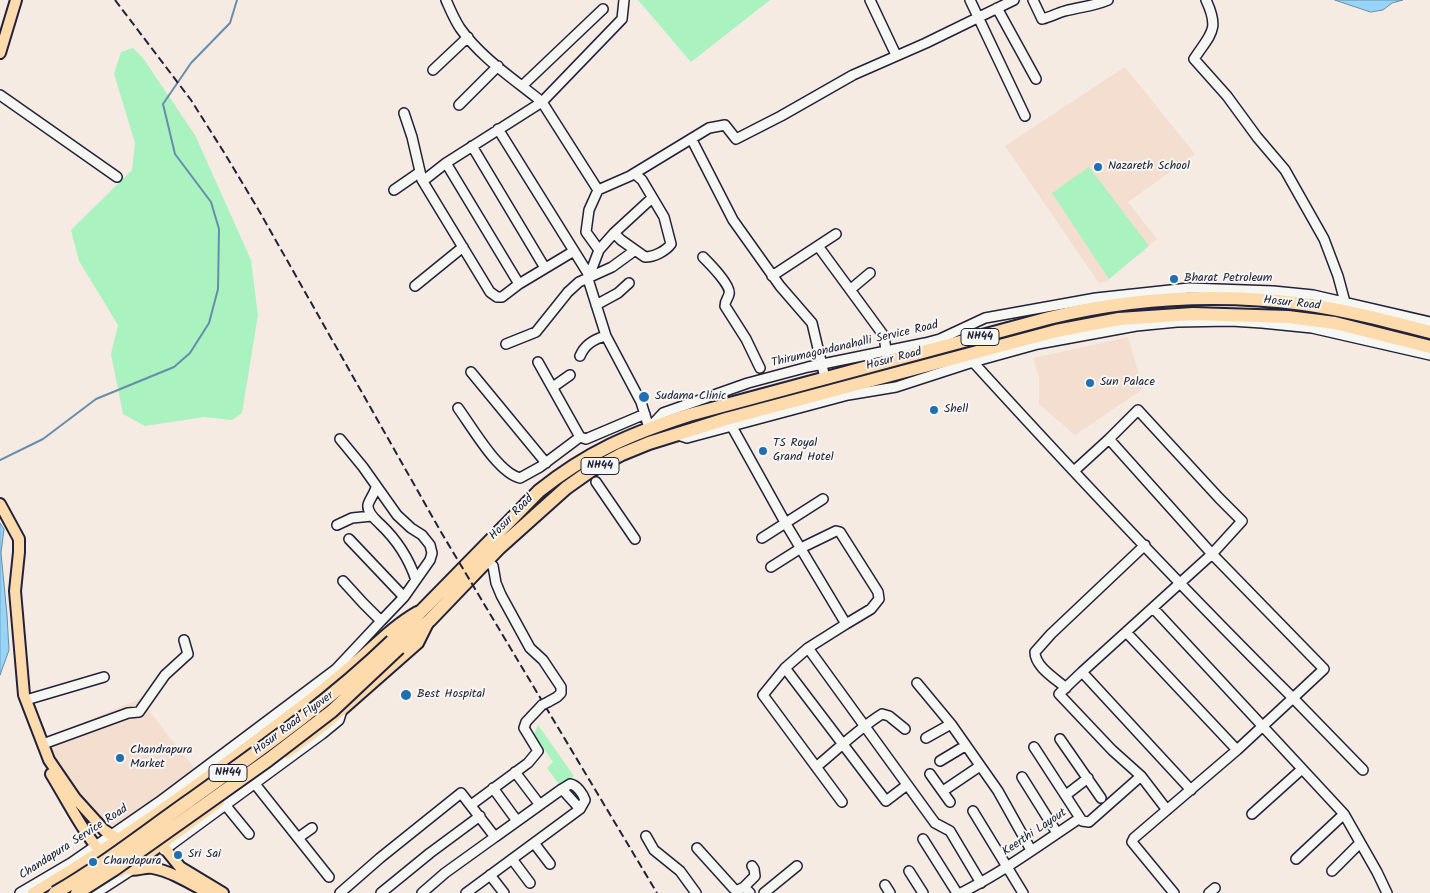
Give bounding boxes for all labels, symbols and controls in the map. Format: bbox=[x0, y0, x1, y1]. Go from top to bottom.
place label: Nazareth School bbox=[1108, 160, 1190, 174]
marker: Nazareth School bbox=[1092, 161, 1104, 173]
place label: Bharat Petroleum bbox=[1184, 272, 1272, 286]
marker: Bharat Petroleum bbox=[1168, 273, 1180, 285]
street label: Hosur Road bbox=[1263, 294, 1321, 314]
street label: Thirumagondanahalli Service Road bbox=[770, 319, 940, 371]
road number: NH44 bbox=[961, 328, 999, 346]
street label: Hosur Road bbox=[865, 346, 923, 374]
place label: Sun Palace bbox=[1100, 376, 1155, 390]
marker: Sun Palace bbox=[1084, 377, 1096, 389]
marker: Sudama Clinic bbox=[637, 390, 651, 404]
place label: Sudama Clinic bbox=[655, 390, 726, 404]
place label: Shell bbox=[944, 403, 968, 417]
marker: Shell bbox=[928, 404, 940, 416]
place label: TS Royal Grand Hotel bbox=[773, 437, 834, 465]
marker: TS Royal Grand Hotel bbox=[757, 445, 769, 457]
road number: NH44 bbox=[581, 458, 619, 474]
street label: Hosur Road bbox=[487, 492, 537, 544]
marker: Best Hospital bbox=[399, 688, 413, 702]
place label: Best Hospital bbox=[417, 688, 485, 702]
street label: Hosur Road Flyover bbox=[251, 689, 337, 759]
place label: Chandrapura Market bbox=[130, 744, 192, 772]
marker: Chandrapura Market bbox=[114, 752, 126, 764]
road number: NH44 bbox=[209, 764, 247, 781]
street label: Chandapura Service Road bbox=[17, 803, 131, 883]
street label: Keerthi Layout bbox=[1000, 806, 1070, 860]
place label: Sri Sai bbox=[188, 848, 221, 862]
marker: Sri Sai bbox=[172, 849, 184, 861]
place label: Chandapura bbox=[103, 855, 161, 869]
marker: Chandapura bbox=[87, 856, 99, 868]

